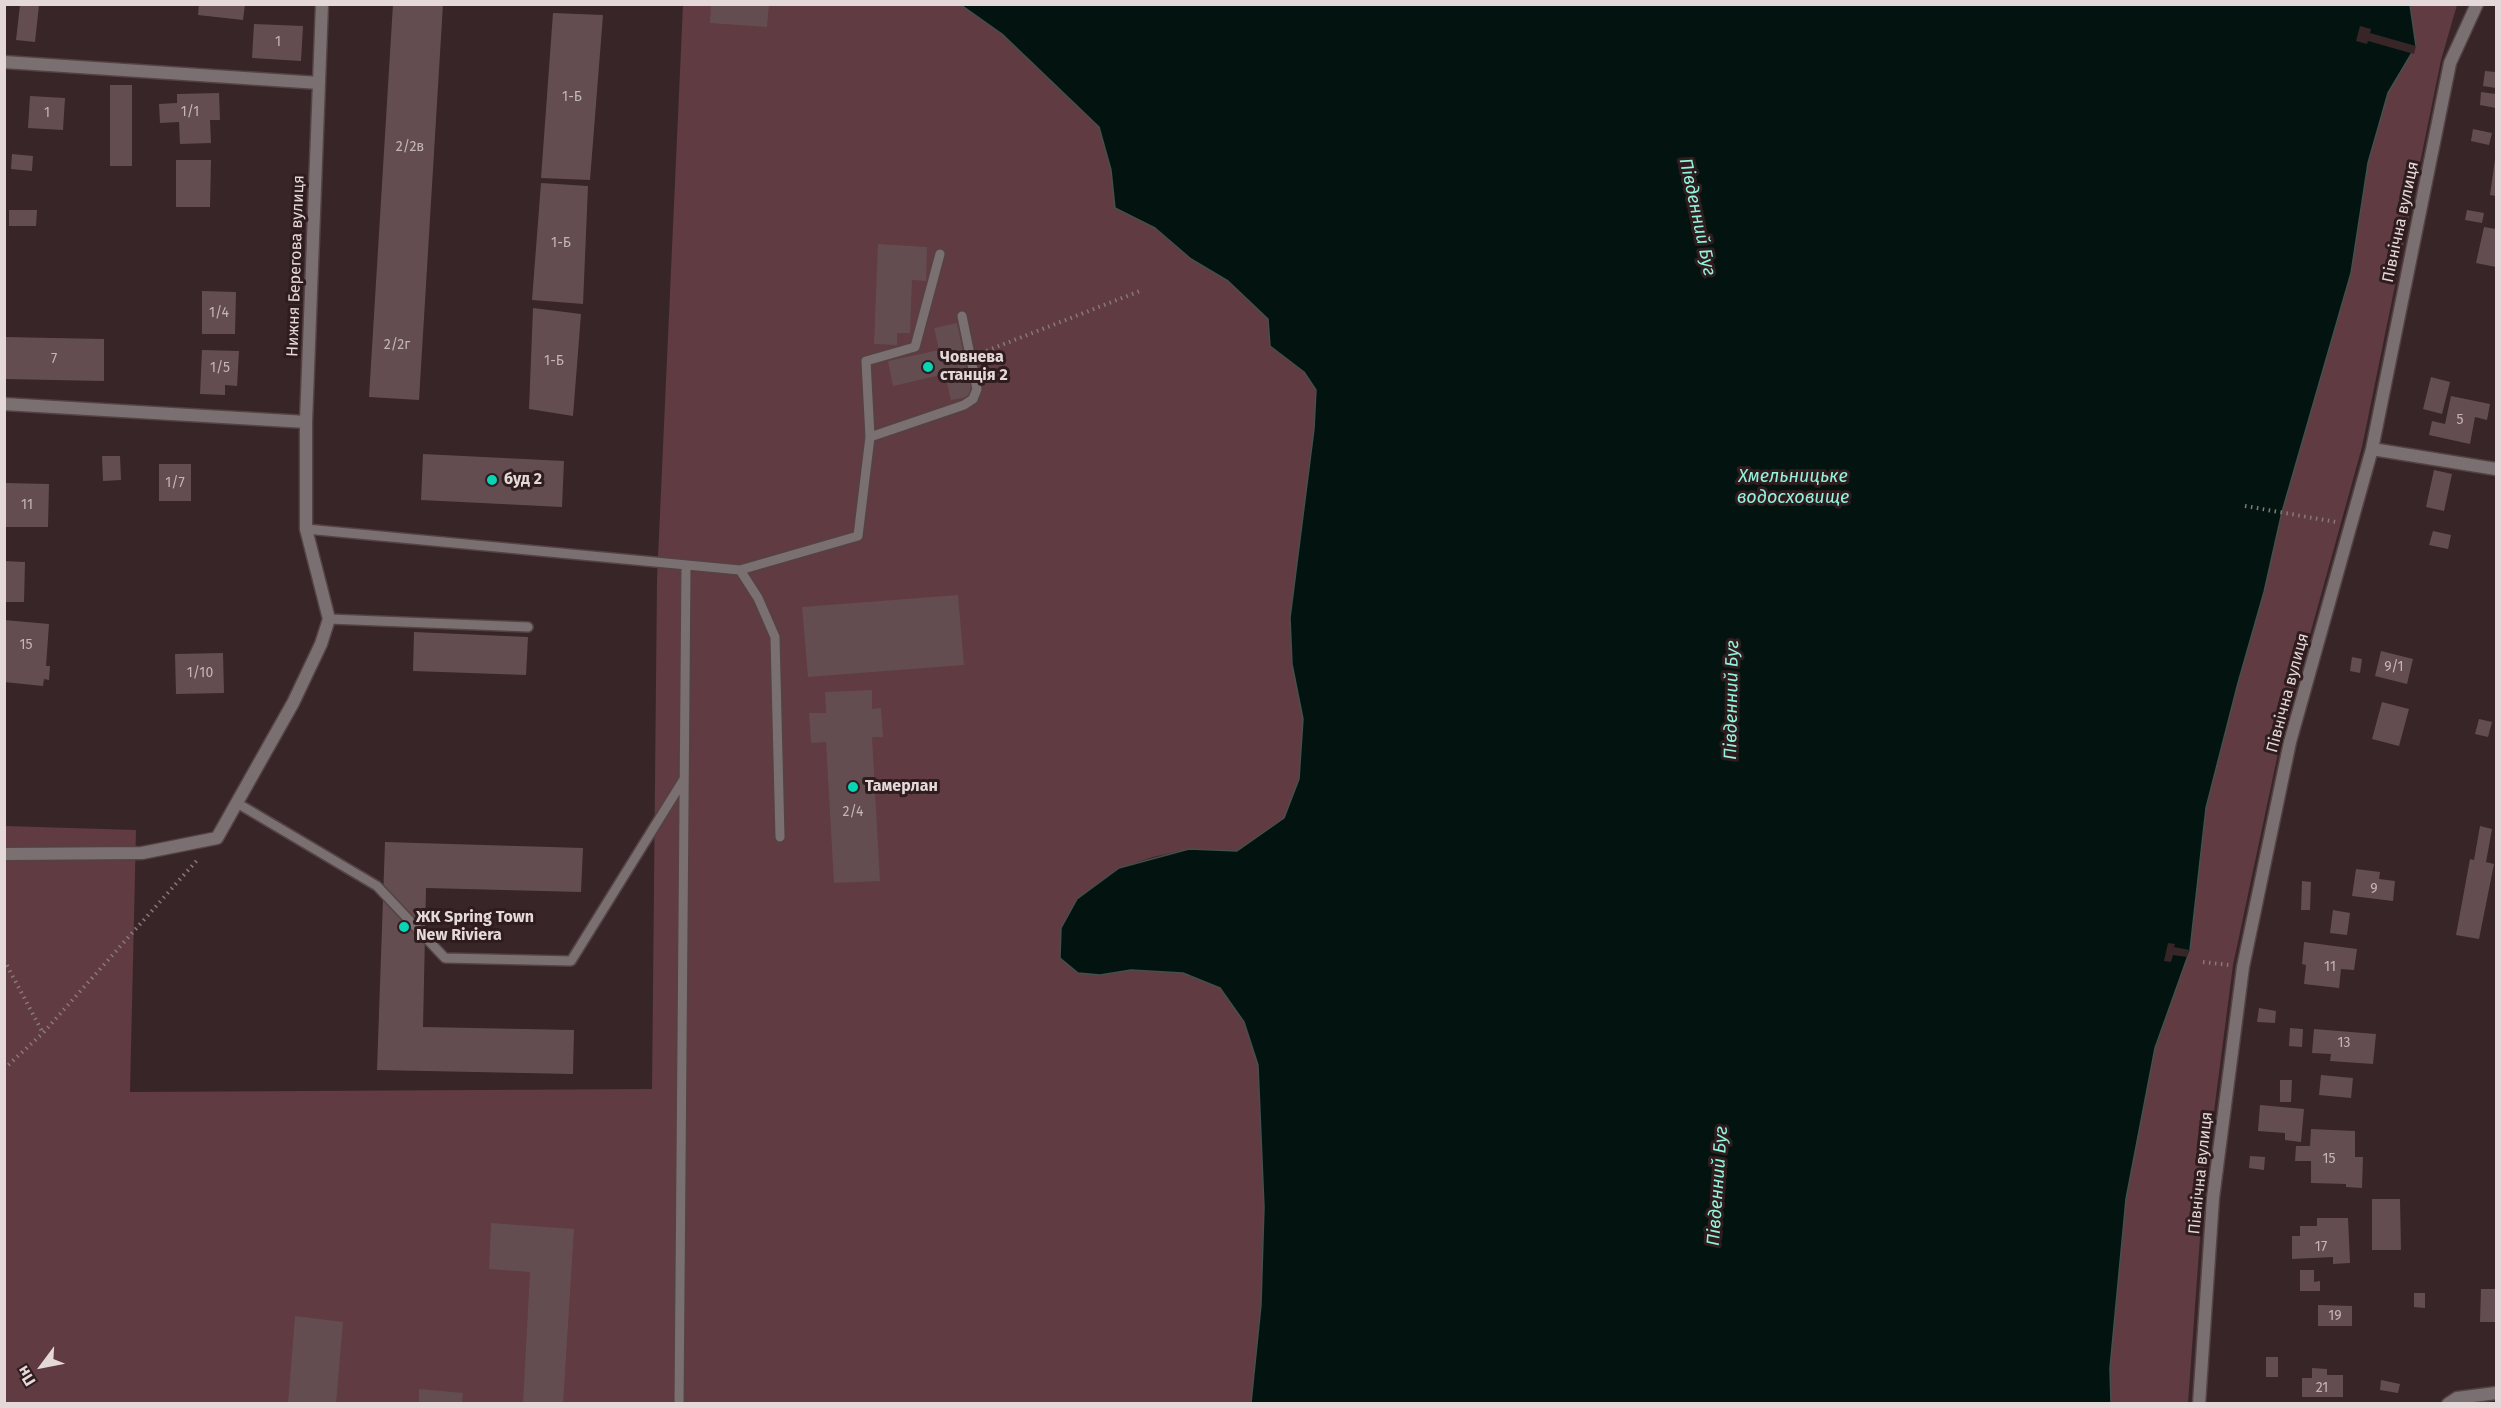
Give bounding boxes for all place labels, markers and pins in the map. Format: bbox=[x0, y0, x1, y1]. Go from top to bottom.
place label: Човнева станція 2 bbox=[940, 348, 1008, 386]
marker: Човнева станція 2 bbox=[921, 360, 935, 374]
place label: буд 2 bbox=[504, 470, 542, 490]
marker: буд 2 bbox=[485, 473, 499, 487]
place label: Тамерлан bbox=[865, 777, 938, 797]
marker: Тамерлан bbox=[846, 780, 860, 794]
place label: ЖК Spring Town New Riviera bbox=[416, 908, 534, 946]
marker: ЖК Spring Town New Riviera bbox=[397, 920, 411, 934]

